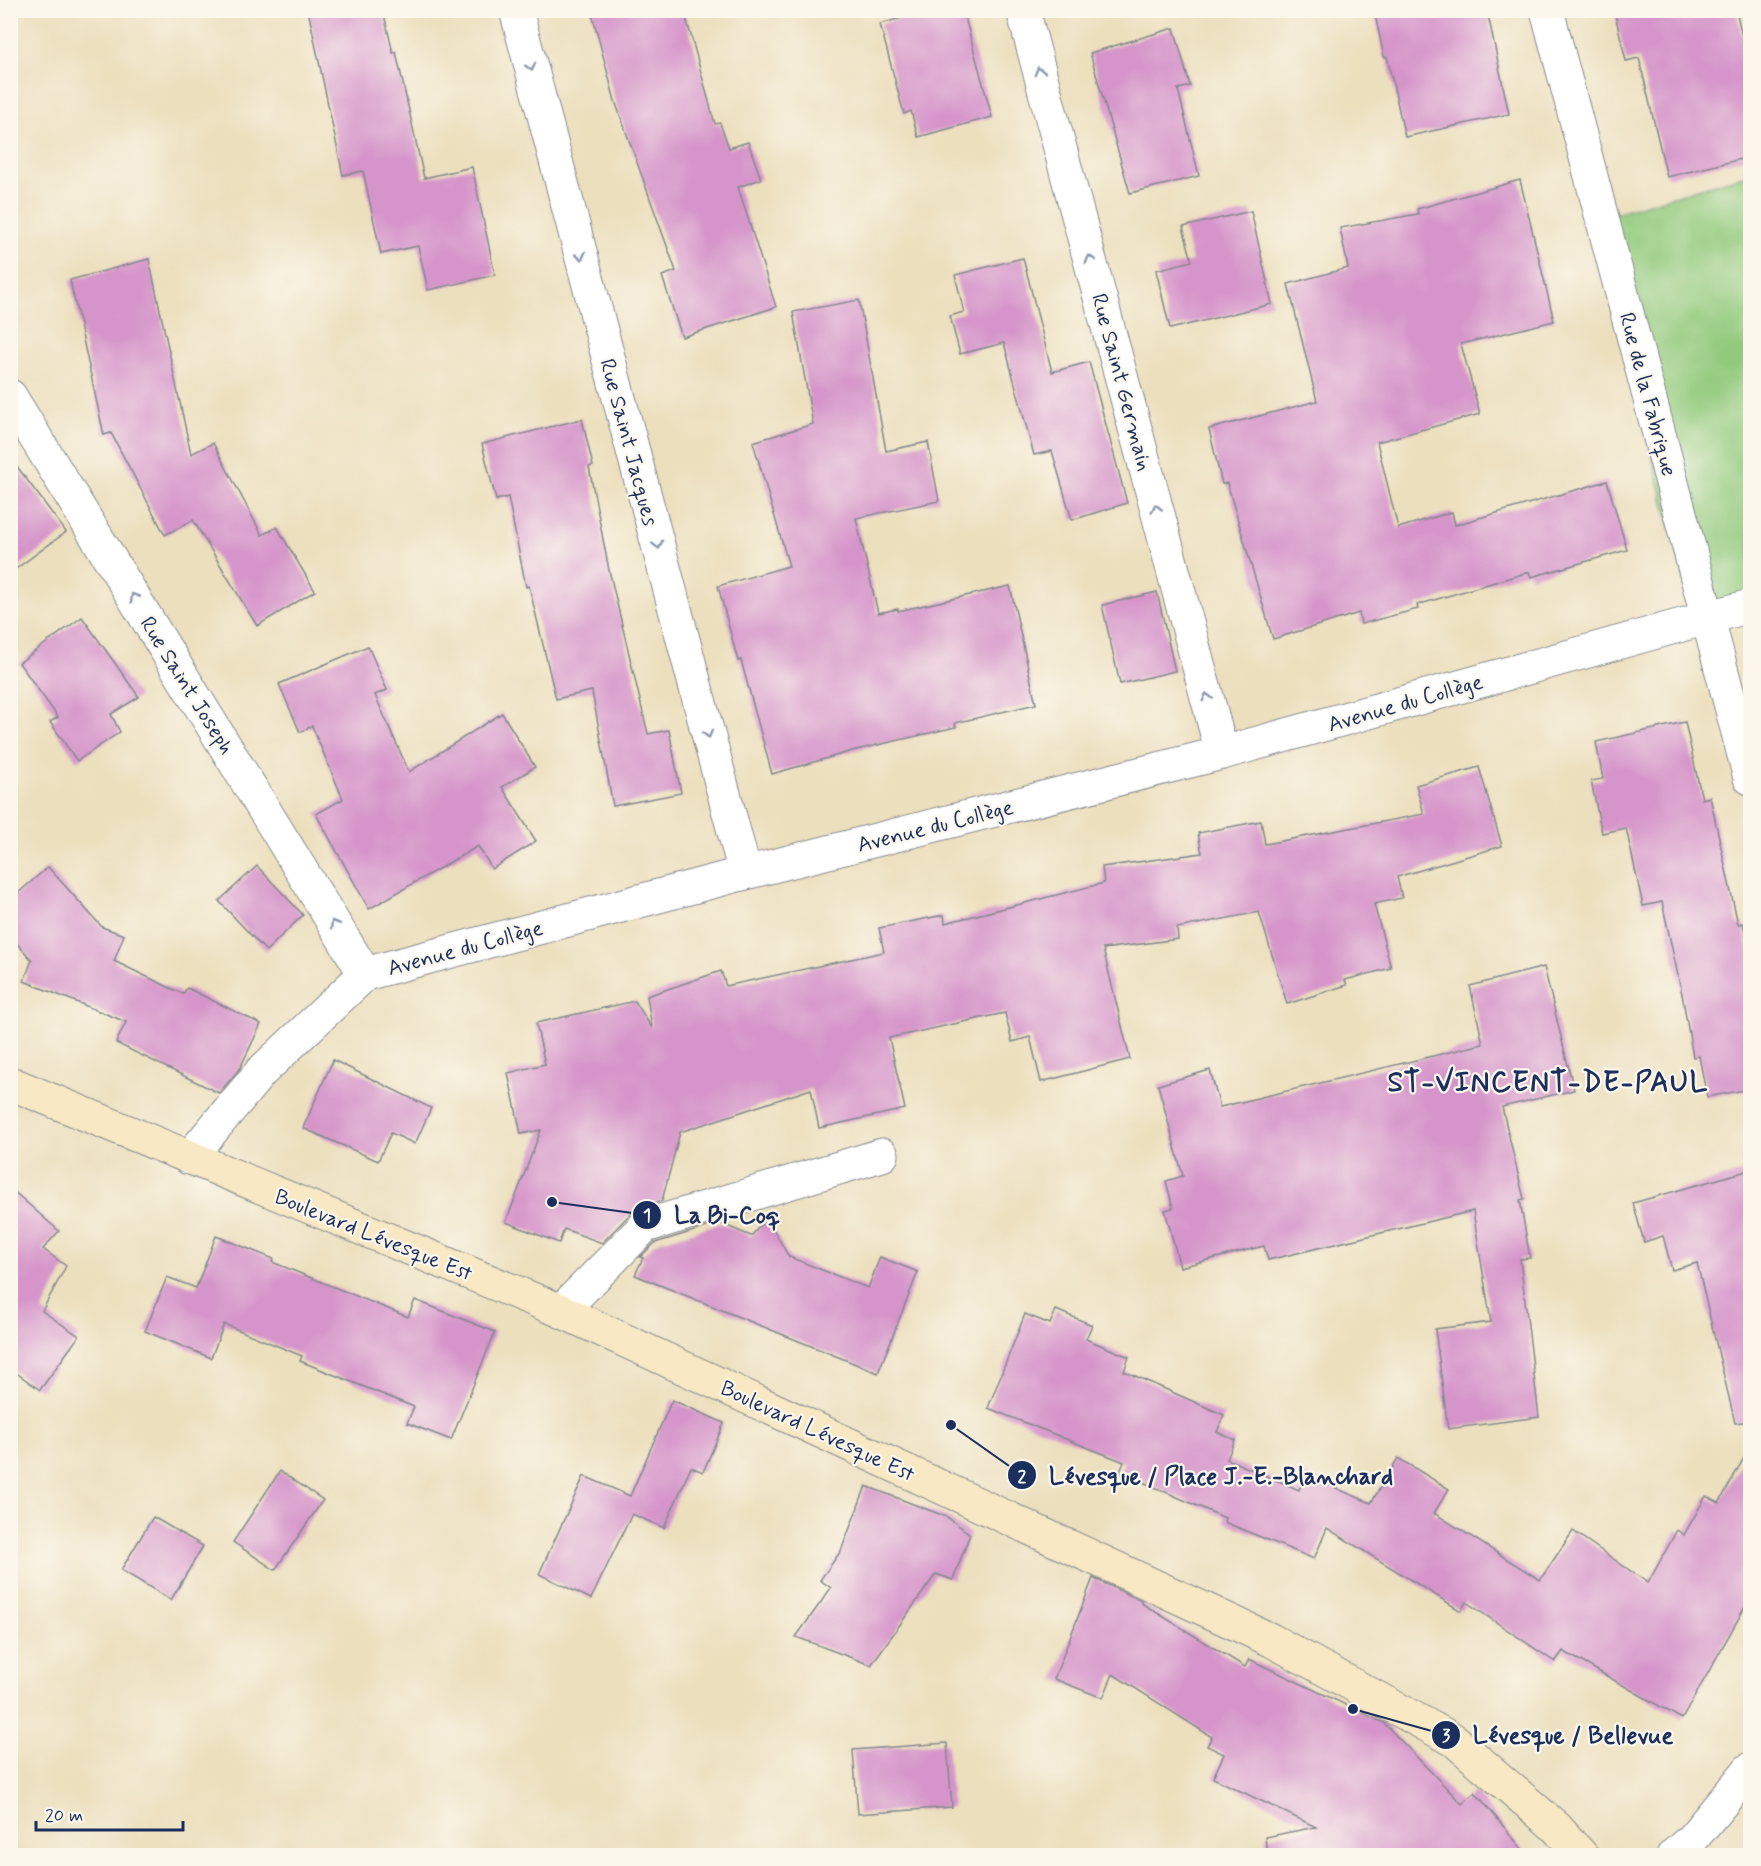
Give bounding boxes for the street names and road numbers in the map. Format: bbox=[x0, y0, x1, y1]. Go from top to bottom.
street label: Rue Saint Germain bbox=[1084, 291, 1158, 474]
street label: Rue de la Fabrique bbox=[1612, 310, 1682, 480]
street label: Rue Saint Jacques bbox=[592, 356, 664, 529]
street label: Rue Saint Joseph bbox=[133, 612, 240, 760]
street label: Avenue du Collège bbox=[1325, 668, 1487, 740]
street label: Avenue du Collège bbox=[855, 794, 1017, 861]
street label: Avenue du Collège bbox=[385, 915, 547, 984]
street label: Boulevard Lévesque Est bbox=[270, 1183, 476, 1288]
street label: Boulevard Lévesque Est bbox=[716, 1375, 919, 1489]

